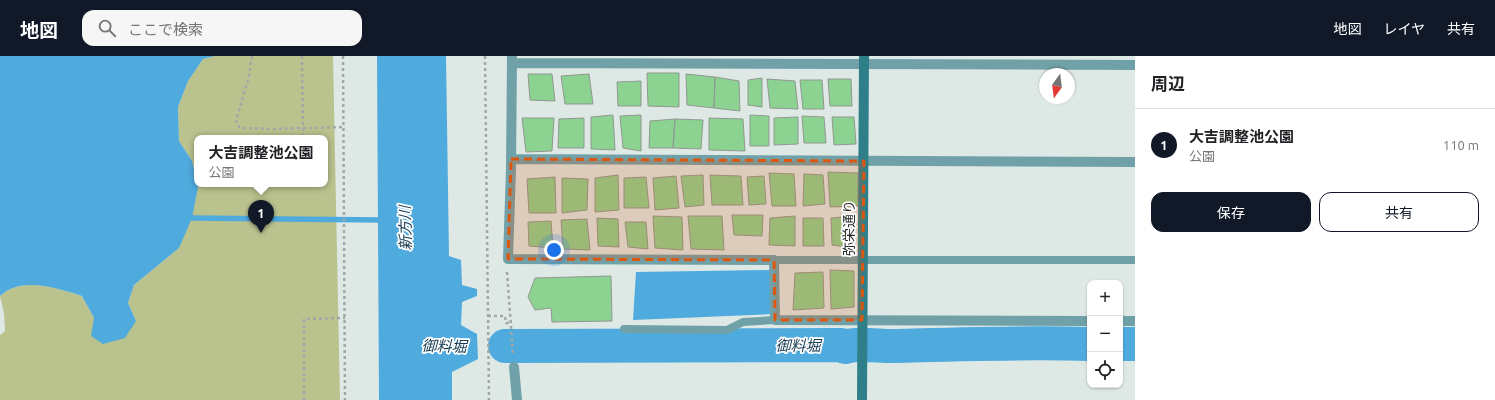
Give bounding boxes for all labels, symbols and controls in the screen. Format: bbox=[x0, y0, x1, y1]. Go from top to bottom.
search box bbox=[82, 10, 362, 46]
icon: search bbox=[96, 17, 118, 39]
text: 地図 bbox=[20, 19, 58, 41]
text: ここで検索 bbox=[128, 21, 203, 38]
text: 地図 bbox=[1333, 21, 1361, 37]
text: レイヤ bbox=[1383, 21, 1425, 37]
text: 共有 bbox=[1447, 21, 1475, 37]
north arrow bbox=[1039, 68, 1075, 104]
text: 周辺 bbox=[1151, 74, 1185, 93]
text: 大吉調整池公園 bbox=[1189, 128, 1294, 145]
popup bbox=[194, 135, 328, 187]
text: 1 bbox=[1160, 138, 1168, 152]
text: 110 m bbox=[1443, 138, 1479, 152]
text: 大吉調整池公園 bbox=[208, 144, 314, 161]
text: 公園 bbox=[1189, 149, 1215, 163]
text: 公園 bbox=[208, 165, 235, 179]
button: 保存 bbox=[1151, 192, 1311, 232]
button: 共有 bbox=[1319, 192, 1479, 232]
pin: 1 bbox=[248, 200, 274, 233]
street label: 弥栄通り bbox=[841, 200, 857, 256]
water label: 新方川 bbox=[396, 203, 414, 251]
your location bbox=[544, 240, 564, 260]
map controls bbox=[1087, 280, 1123, 388]
button: + bbox=[1087, 280, 1123, 316]
button: − bbox=[1087, 316, 1123, 352]
water label: 御料堀 bbox=[421, 337, 469, 355]
water label: 御料堀 bbox=[775, 337, 822, 354]
button: locate bbox=[1087, 352, 1123, 388]

